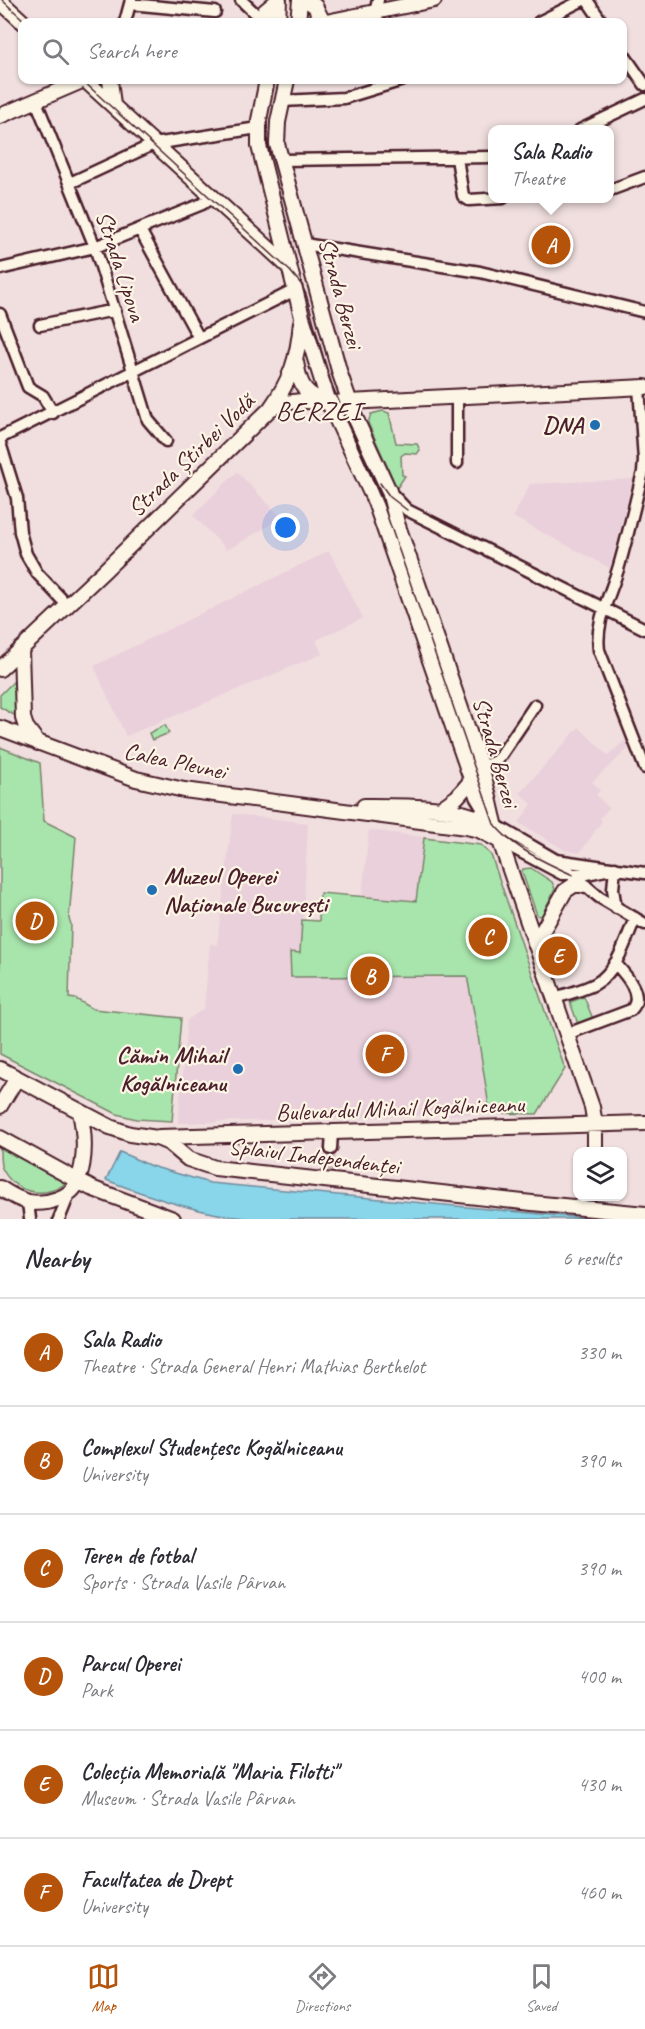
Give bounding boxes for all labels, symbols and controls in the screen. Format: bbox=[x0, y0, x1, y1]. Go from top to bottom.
search box bbox=[18, 18, 627, 84]
icon: search bbox=[39, 35, 72, 68]
text: Search here bbox=[87, 37, 177, 65]
popup bbox=[488, 125, 614, 203]
text: Sala Radio bbox=[511, 138, 591, 166]
text: Theatre bbox=[511, 166, 565, 191]
street label: Strada Lipova bbox=[89, 207, 153, 326]
pin: A bbox=[532, 222, 570, 268]
street label: Strada Berzei bbox=[312, 235, 371, 354]
street label: Strada Știrbei Vodă bbox=[121, 385, 263, 523]
district label: BERZEI bbox=[276, 395, 366, 428]
place label: DNA bbox=[543, 410, 585, 440]
marker: DNA bbox=[588, 418, 602, 432]
your location bbox=[271, 513, 300, 542]
street label: Strada Berzei bbox=[466, 694, 527, 813]
street label: Calea Plevnei bbox=[121, 736, 232, 787]
place label: Muzeul Operei Naționale București bbox=[164, 861, 330, 919]
marker: Muzeul Operei Naționale București bbox=[145, 883, 159, 897]
pin: D bbox=[15, 898, 54, 944]
pin: C bbox=[468, 914, 508, 960]
pin: E bbox=[538, 934, 578, 978]
pin: B bbox=[350, 954, 389, 998]
pin: F bbox=[366, 1032, 404, 1076]
place label: Cămin Mihail Kogălniceanu bbox=[117, 1040, 231, 1098]
marker: Cămin Mihail Kogălniceanu bbox=[231, 1062, 245, 1076]
street label: Bulevardul Mihail Kogălniceanu bbox=[275, 1089, 527, 1127]
street label: Splaiul Independenței bbox=[227, 1131, 404, 1182]
map controls bbox=[573, 1147, 627, 1201]
button: layers bbox=[573, 1147, 627, 1201]
text: Nearby bbox=[24, 1242, 89, 1275]
text: 6 results bbox=[562, 1246, 621, 1271]
text: Sala Radio bbox=[81, 1326, 161, 1354]
text: A bbox=[38, 1340, 49, 1365]
text: 330 m bbox=[578, 1340, 621, 1365]
text: Theatre · Strada General Henri Mathias Berthelot bbox=[81, 1354, 425, 1379]
text: Complexul Studențesc Kogălniceanu bbox=[81, 1434, 342, 1462]
text: B bbox=[38, 1448, 49, 1473]
text: 390 m bbox=[578, 1448, 621, 1473]
text: University bbox=[81, 1462, 148, 1487]
text: Teren de fotbal bbox=[81, 1542, 193, 1570]
text: C bbox=[39, 1556, 48, 1581]
text: 390 m bbox=[578, 1556, 621, 1581]
text: Sports · Strada Vasile Pârvan bbox=[81, 1570, 285, 1595]
text: Parcul Operei bbox=[81, 1650, 180, 1678]
text: D bbox=[38, 1664, 49, 1689]
text: 400 m bbox=[578, 1664, 621, 1689]
text: Park bbox=[81, 1678, 113, 1703]
text: Colecția Memorială "Maria Filotti" bbox=[81, 1758, 338, 1786]
text: E bbox=[38, 1772, 49, 1797]
text: 430 m bbox=[578, 1772, 621, 1797]
text: Museum · Strada Vasile Pârvan bbox=[81, 1786, 295, 1811]
text: Facultatea de Drept bbox=[81, 1866, 231, 1894]
text: F bbox=[39, 1880, 48, 1905]
text: 460 m bbox=[578, 1880, 621, 1905]
text: University bbox=[81, 1894, 148, 1919]
tab: Map bbox=[87, 1960, 120, 2016]
tab: Directions bbox=[295, 1960, 350, 2016]
tab: Saved bbox=[525, 1960, 558, 2016]

